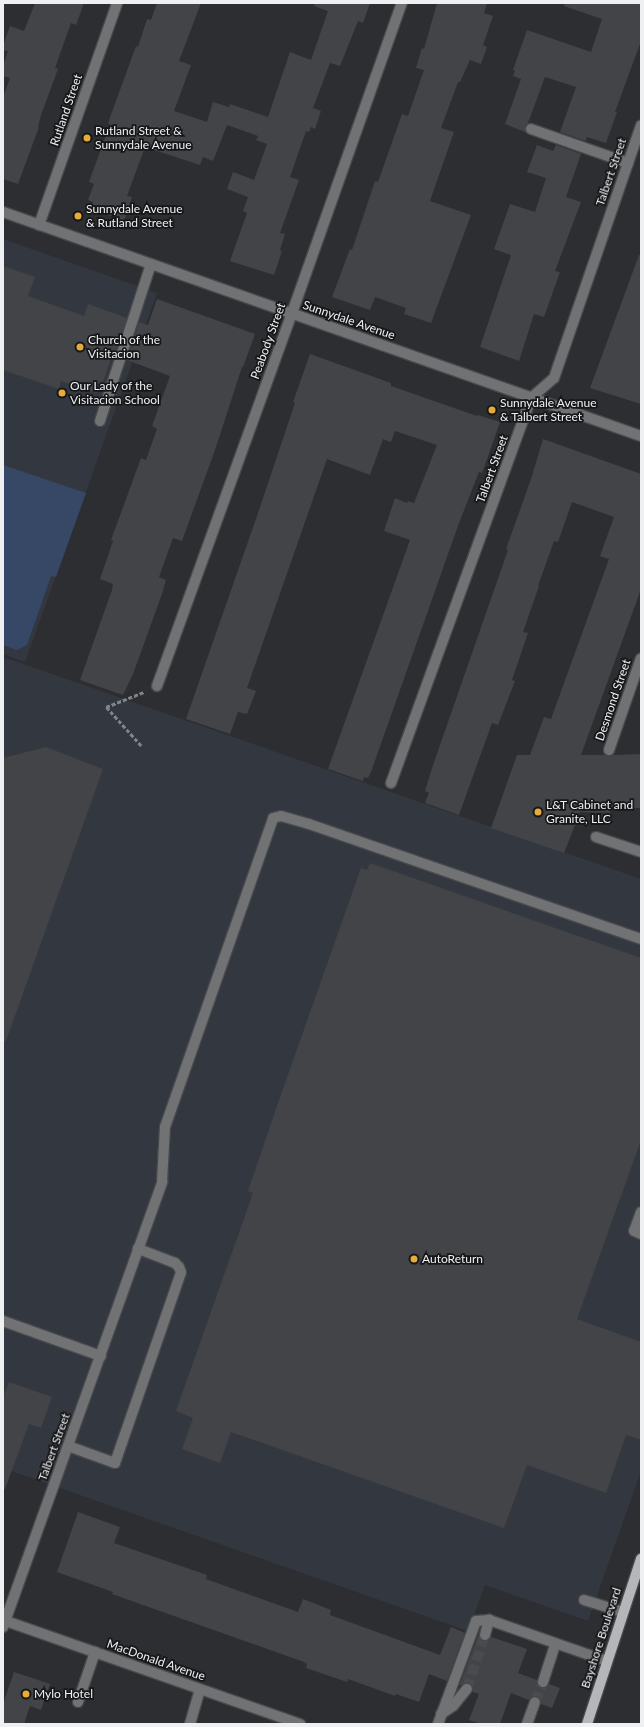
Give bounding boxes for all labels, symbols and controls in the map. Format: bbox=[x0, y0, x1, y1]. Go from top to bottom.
street label: Rutland Street bbox=[47, 72, 85, 148]
place label: Rutland Street & Sunnydale Avenue bbox=[95, 124, 192, 152]
marker: Rutland Street & Sunnydale Avenue bbox=[82, 133, 92, 143]
street label: Talbert Street bbox=[593, 136, 629, 208]
place label: Sunnydale Avenue & Rutland Street bbox=[86, 202, 183, 230]
marker: Sunnydale Avenue & Rutland Street bbox=[73, 211, 83, 221]
street label: Sunnydale Avenue bbox=[301, 297, 397, 343]
street label: Peabody Street bbox=[248, 301, 288, 381]
place label: Church of the Visitacion bbox=[88, 333, 160, 361]
marker: Church of the Visitacion bbox=[75, 342, 85, 352]
place label: Our Lady of the Visitacion School bbox=[70, 379, 160, 407]
marker: Our Lady of the Visitacion School bbox=[57, 388, 67, 398]
place label: Sunnydale Avenue & Talbert Street bbox=[500, 396, 597, 424]
marker: Sunnydale Avenue & Talbert Street bbox=[487, 405, 497, 415]
street label: Talbert Street bbox=[473, 433, 511, 505]
street label: Desmond Street bbox=[592, 657, 634, 743]
place label: L&T Cabinet and Granite, LLC bbox=[546, 798, 634, 826]
marker: L&T Cabinet and Granite, LLC bbox=[533, 807, 543, 817]
place label: AutoReturn bbox=[422, 1252, 483, 1266]
marker: AutoReturn bbox=[409, 1254, 419, 1264]
street label: Talbert Street bbox=[35, 1411, 73, 1483]
street label: Bayshore Boulevard bbox=[578, 1586, 624, 1690]
street label: MacDonald Avenue bbox=[105, 1636, 207, 1684]
place label: Mylo Hotel bbox=[34, 1687, 93, 1701]
marker: Mylo Hotel bbox=[21, 1689, 31, 1699]

